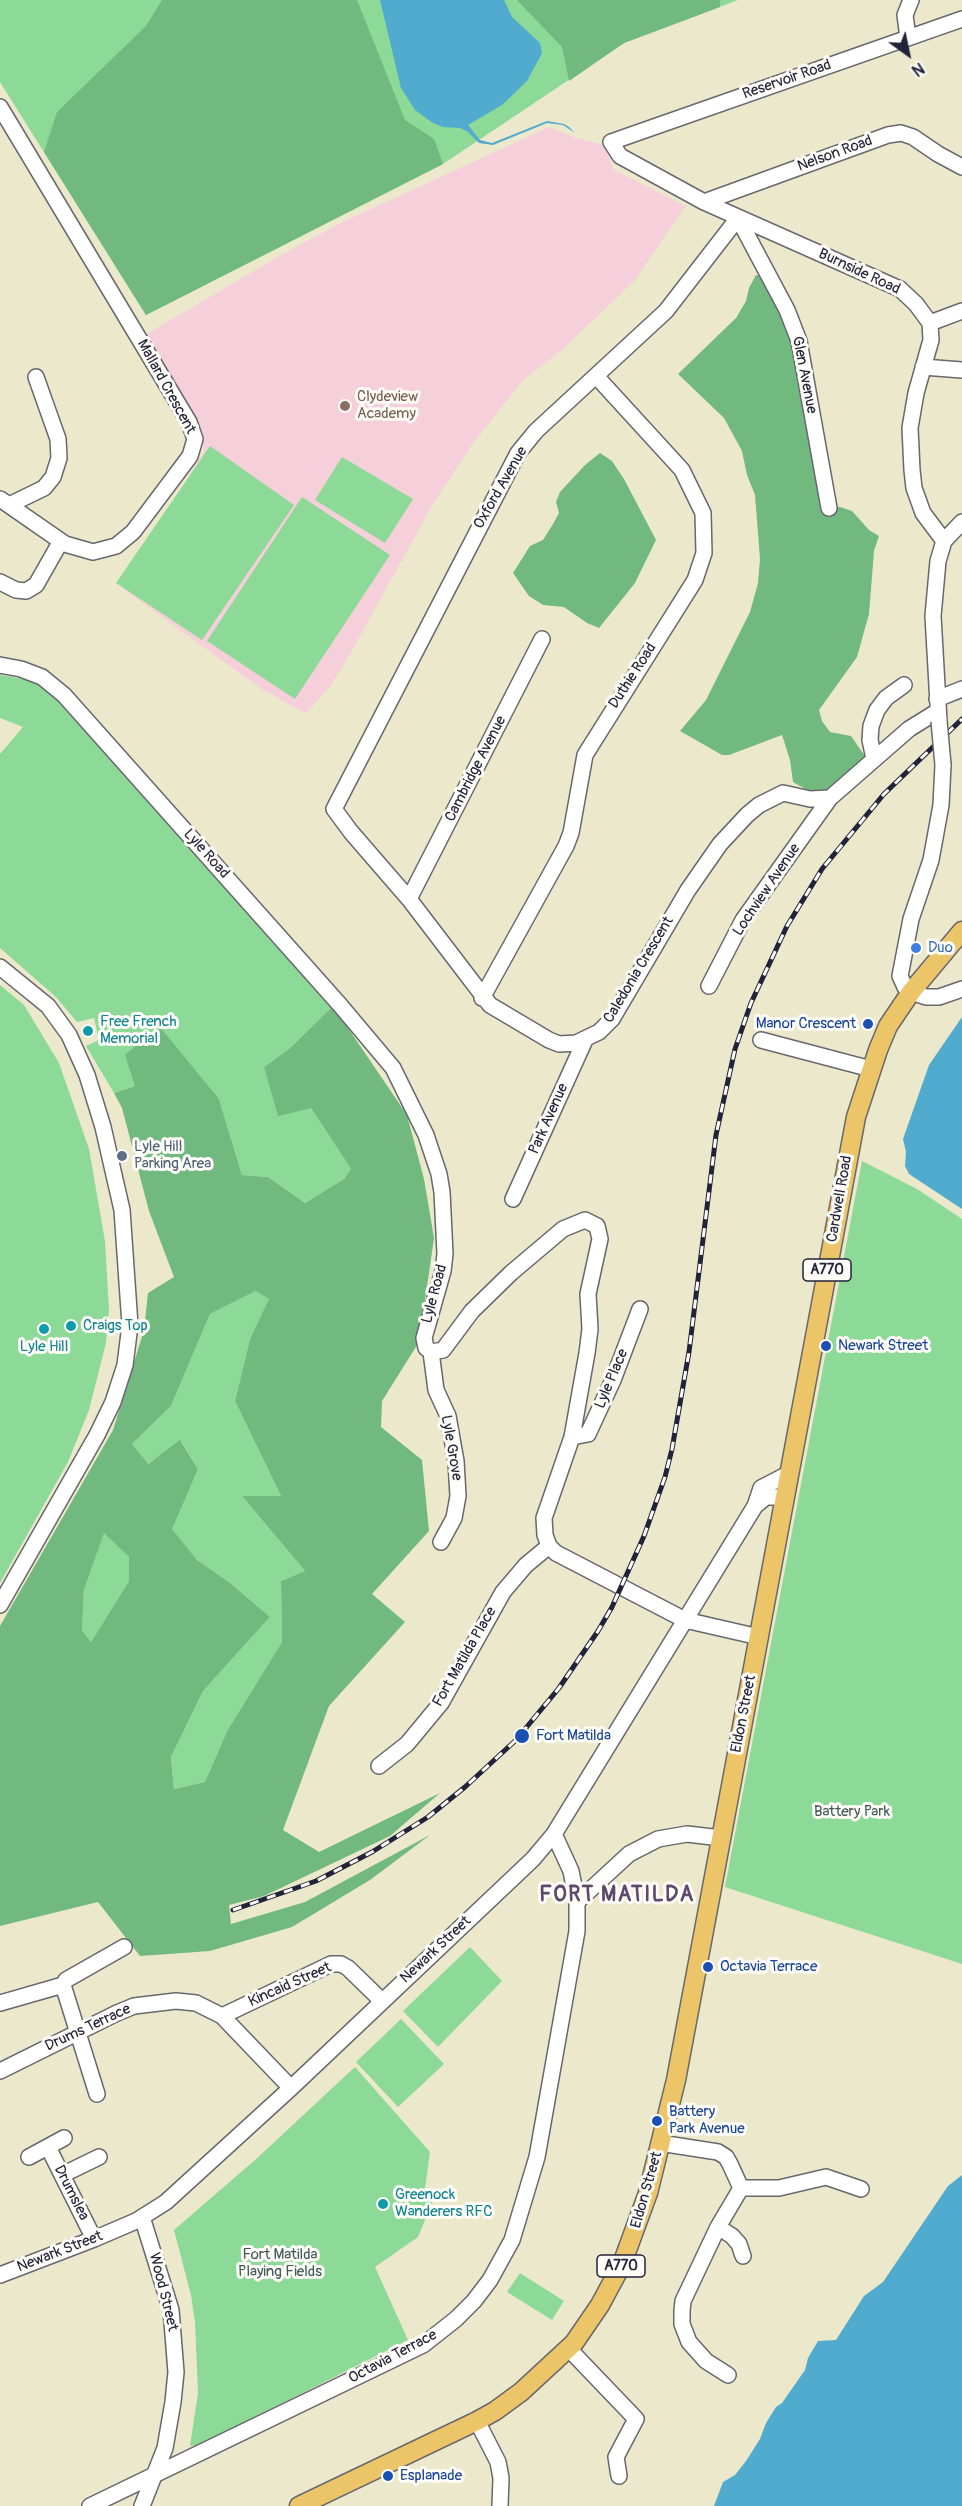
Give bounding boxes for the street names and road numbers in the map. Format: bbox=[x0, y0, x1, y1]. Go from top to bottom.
street label: Reservoir Road bbox=[740, 56, 834, 104]
street label: Nelson Road bbox=[795, 132, 875, 176]
street label: Burnside Road bbox=[815, 245, 903, 299]
street label: Glen Avenue bbox=[788, 335, 820, 415]
street label: Mallard Crescent bbox=[133, 337, 199, 437]
street label: Oxford Avenue bbox=[470, 444, 532, 532]
street label: Duthie Road bbox=[605, 640, 661, 712]
street label: Cambridge Avenue bbox=[442, 713, 510, 825]
street label: Lyle Road bbox=[179, 826, 233, 882]
street label: Lochview Avenue bbox=[729, 840, 805, 940]
street label: Caledonia Crescent bbox=[600, 913, 678, 1027]
street label: Park Avenue bbox=[525, 1081, 573, 1157]
street label: Cardwell Road bbox=[824, 1154, 856, 1244]
road number: A770 bbox=[803, 1259, 851, 1281]
street label: Lyle Road bbox=[419, 1263, 451, 1325]
street label: Lyle Place bbox=[591, 1347, 633, 1411]
street label: Lyle Grove bbox=[436, 1414, 466, 1482]
street label: Fort Matilda Place bbox=[429, 1604, 501, 1710]
street label: Eldon Street bbox=[728, 1674, 760, 1754]
street label: Newark Street bbox=[397, 1913, 475, 1987]
street label: Kincaid Street bbox=[246, 1959, 334, 2011]
street label: Drums Terrace bbox=[42, 2000, 134, 2056]
street label: Eldon Street bbox=[627, 2150, 667, 2230]
street label: Drumslea bbox=[49, 2162, 93, 2224]
street label: Newark Street bbox=[15, 2227, 105, 2277]
street label: Wood Street bbox=[145, 2251, 181, 2333]
road number: A770 bbox=[597, 2255, 645, 2277]
street label: Octavia Terrace bbox=[346, 2326, 440, 2388]

